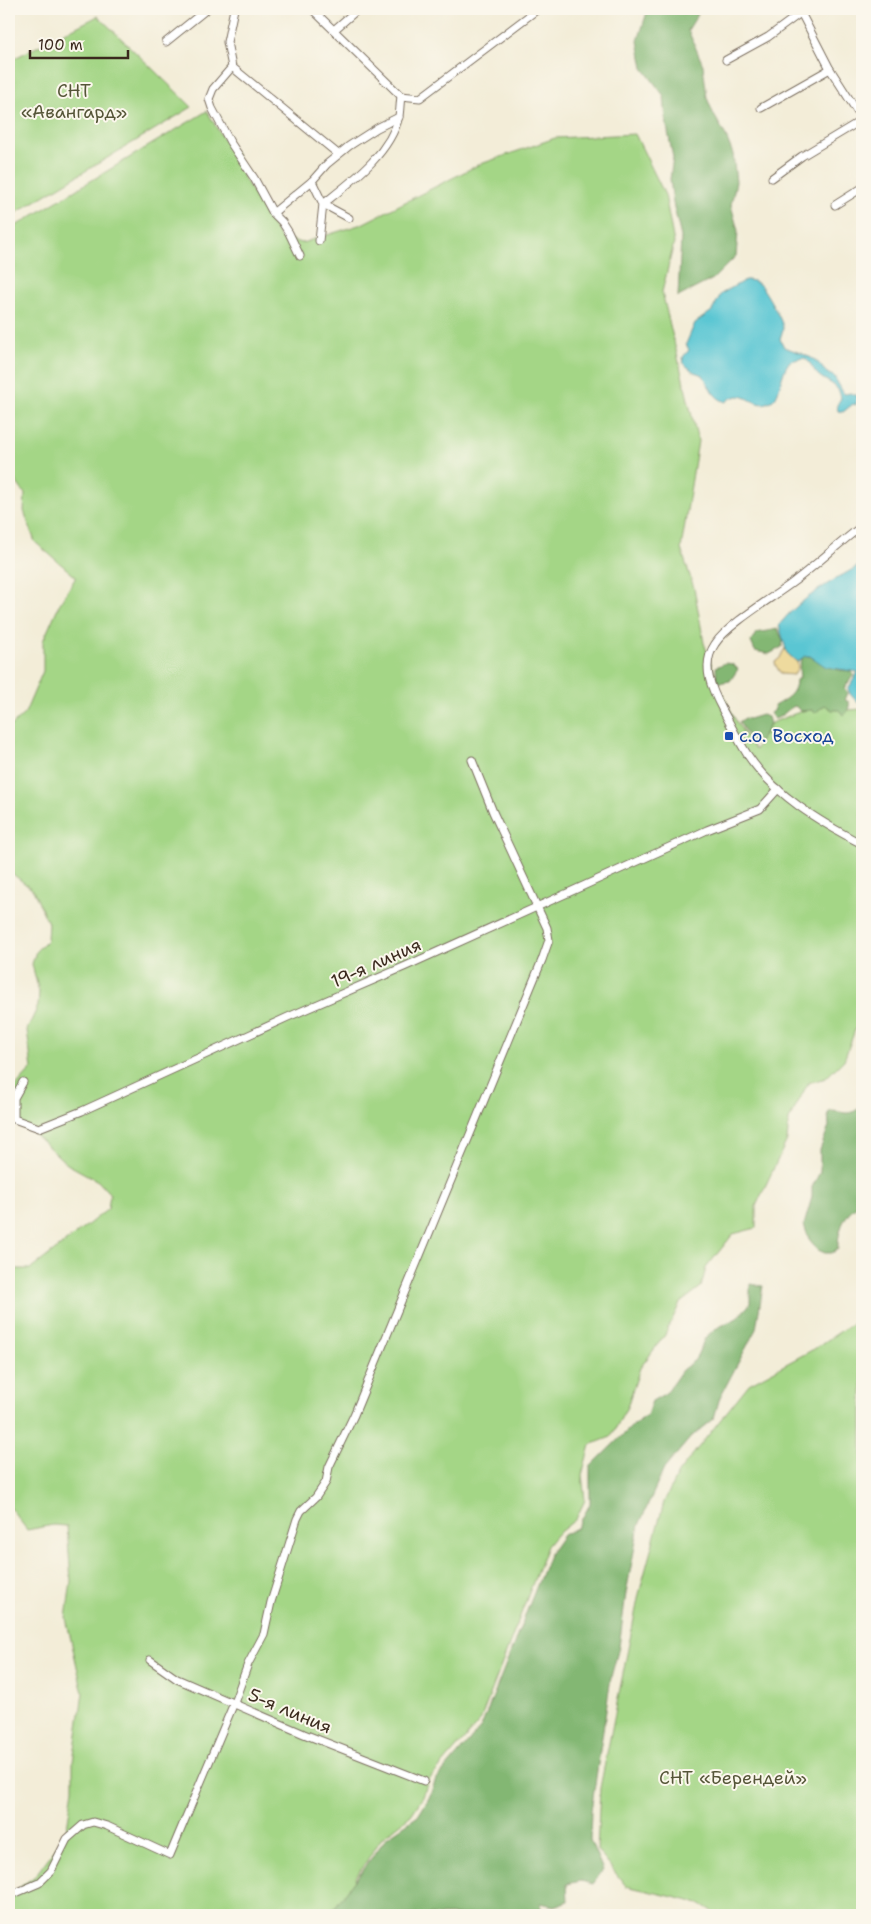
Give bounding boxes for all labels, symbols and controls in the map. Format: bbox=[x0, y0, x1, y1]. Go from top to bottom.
scale bar bbox=[30, 28, 128, 60]
text: 100 m bbox=[38, 35, 83, 55]
park label: СНТ «Авангард» bbox=[21, 79, 127, 124]
place label: с.о. Восход bbox=[739, 724, 834, 748]
marker: с.о. Восход bbox=[723, 730, 735, 742]
street label: 19-я линия bbox=[327, 932, 425, 994]
street label: 5-я линия bbox=[245, 1683, 335, 1739]
park label: СНТ «Берендей» bbox=[659, 1766, 807, 1790]

